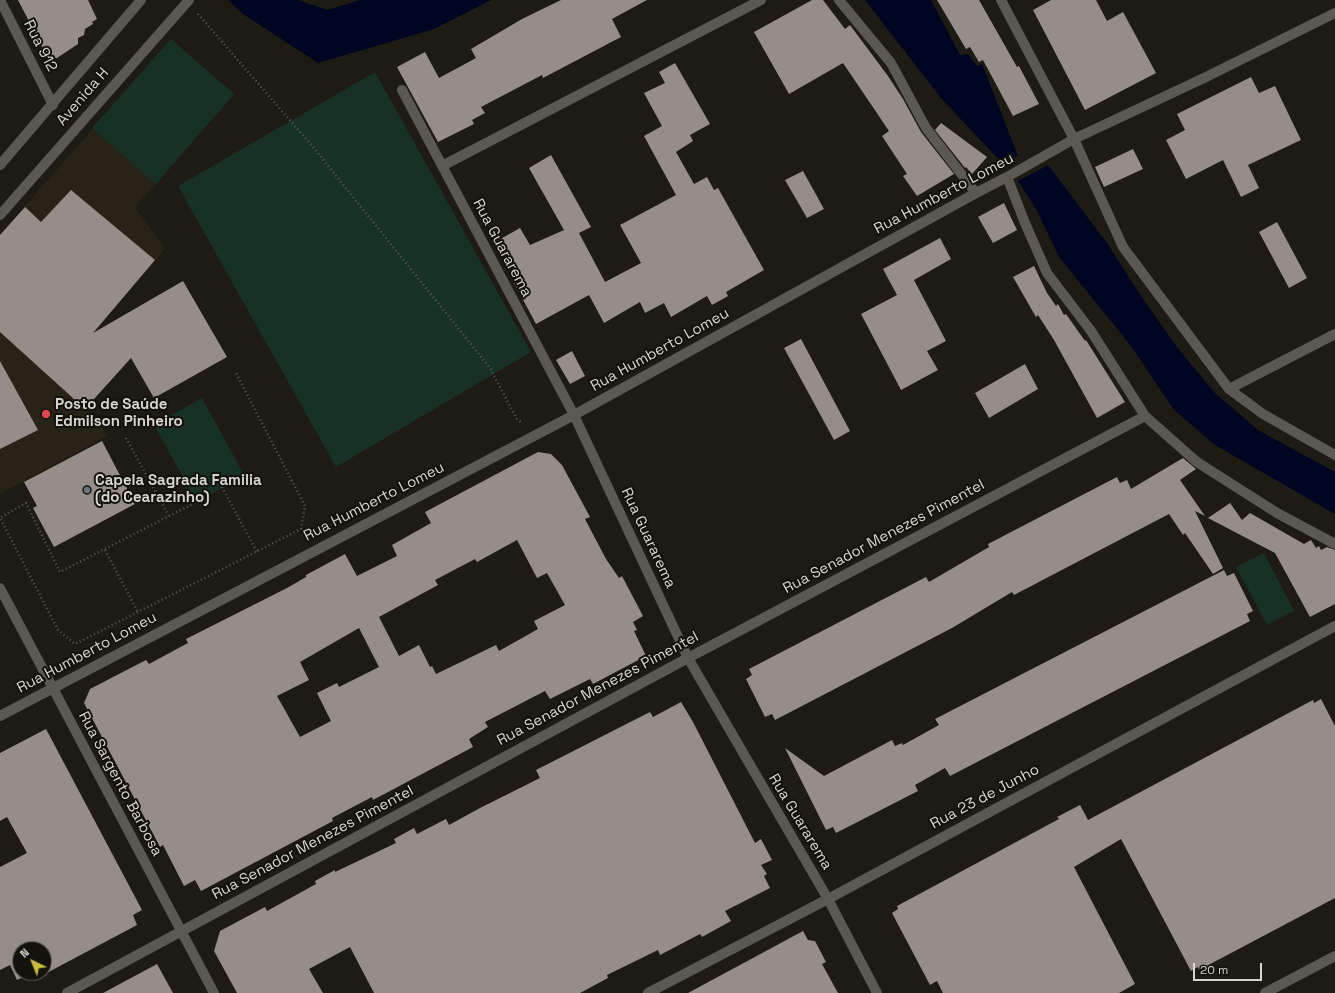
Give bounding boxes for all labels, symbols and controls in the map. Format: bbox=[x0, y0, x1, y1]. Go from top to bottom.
street label: Rua 912 bbox=[19, 17, 61, 75]
street label: Avenida H bbox=[53, 64, 113, 130]
street label: Rua Humberto Lomeu bbox=[871, 150, 1017, 238]
street label: Rua Guararema bbox=[469, 196, 535, 300]
street label: Rua Humberto Lomeu bbox=[588, 304, 732, 396]
place label: Posto de Saúde Edmilson Pinheiro bbox=[55, 396, 183, 431]
marker: Posto de Saúde Edmilson Pinheiro bbox=[40, 408, 52, 420]
street label: Rua Humberto Lomeu bbox=[301, 459, 447, 545]
place label: Capela Sagrada Familia (do Cearazinho) bbox=[95, 472, 262, 507]
street label: Rua Senador Menezes Pimentel bbox=[780, 476, 988, 598]
marker: Capela Sagrada Familia (do Cearazinho) bbox=[82, 485, 92, 495]
street label: Rua Guararema bbox=[617, 485, 679, 591]
street label: Rua Humberto Lomeu bbox=[14, 609, 160, 697]
street label: Rua Senador Menezes Pimentel bbox=[494, 628, 702, 750]
street label: Rua Sargento Barbosa bbox=[74, 709, 166, 859]
street label: Rua 23 de Junho bbox=[927, 761, 1043, 833]
street label: Rua Guararema bbox=[764, 771, 836, 873]
street label: Rua Senador Menezes Pimentel bbox=[209, 782, 417, 904]
north arrow bbox=[12, 941, 52, 981]
text: N bbox=[17, 945, 32, 961]
scale bar bbox=[1195, 955, 1264, 981]
text: 20 m bbox=[1200, 962, 1228, 978]

